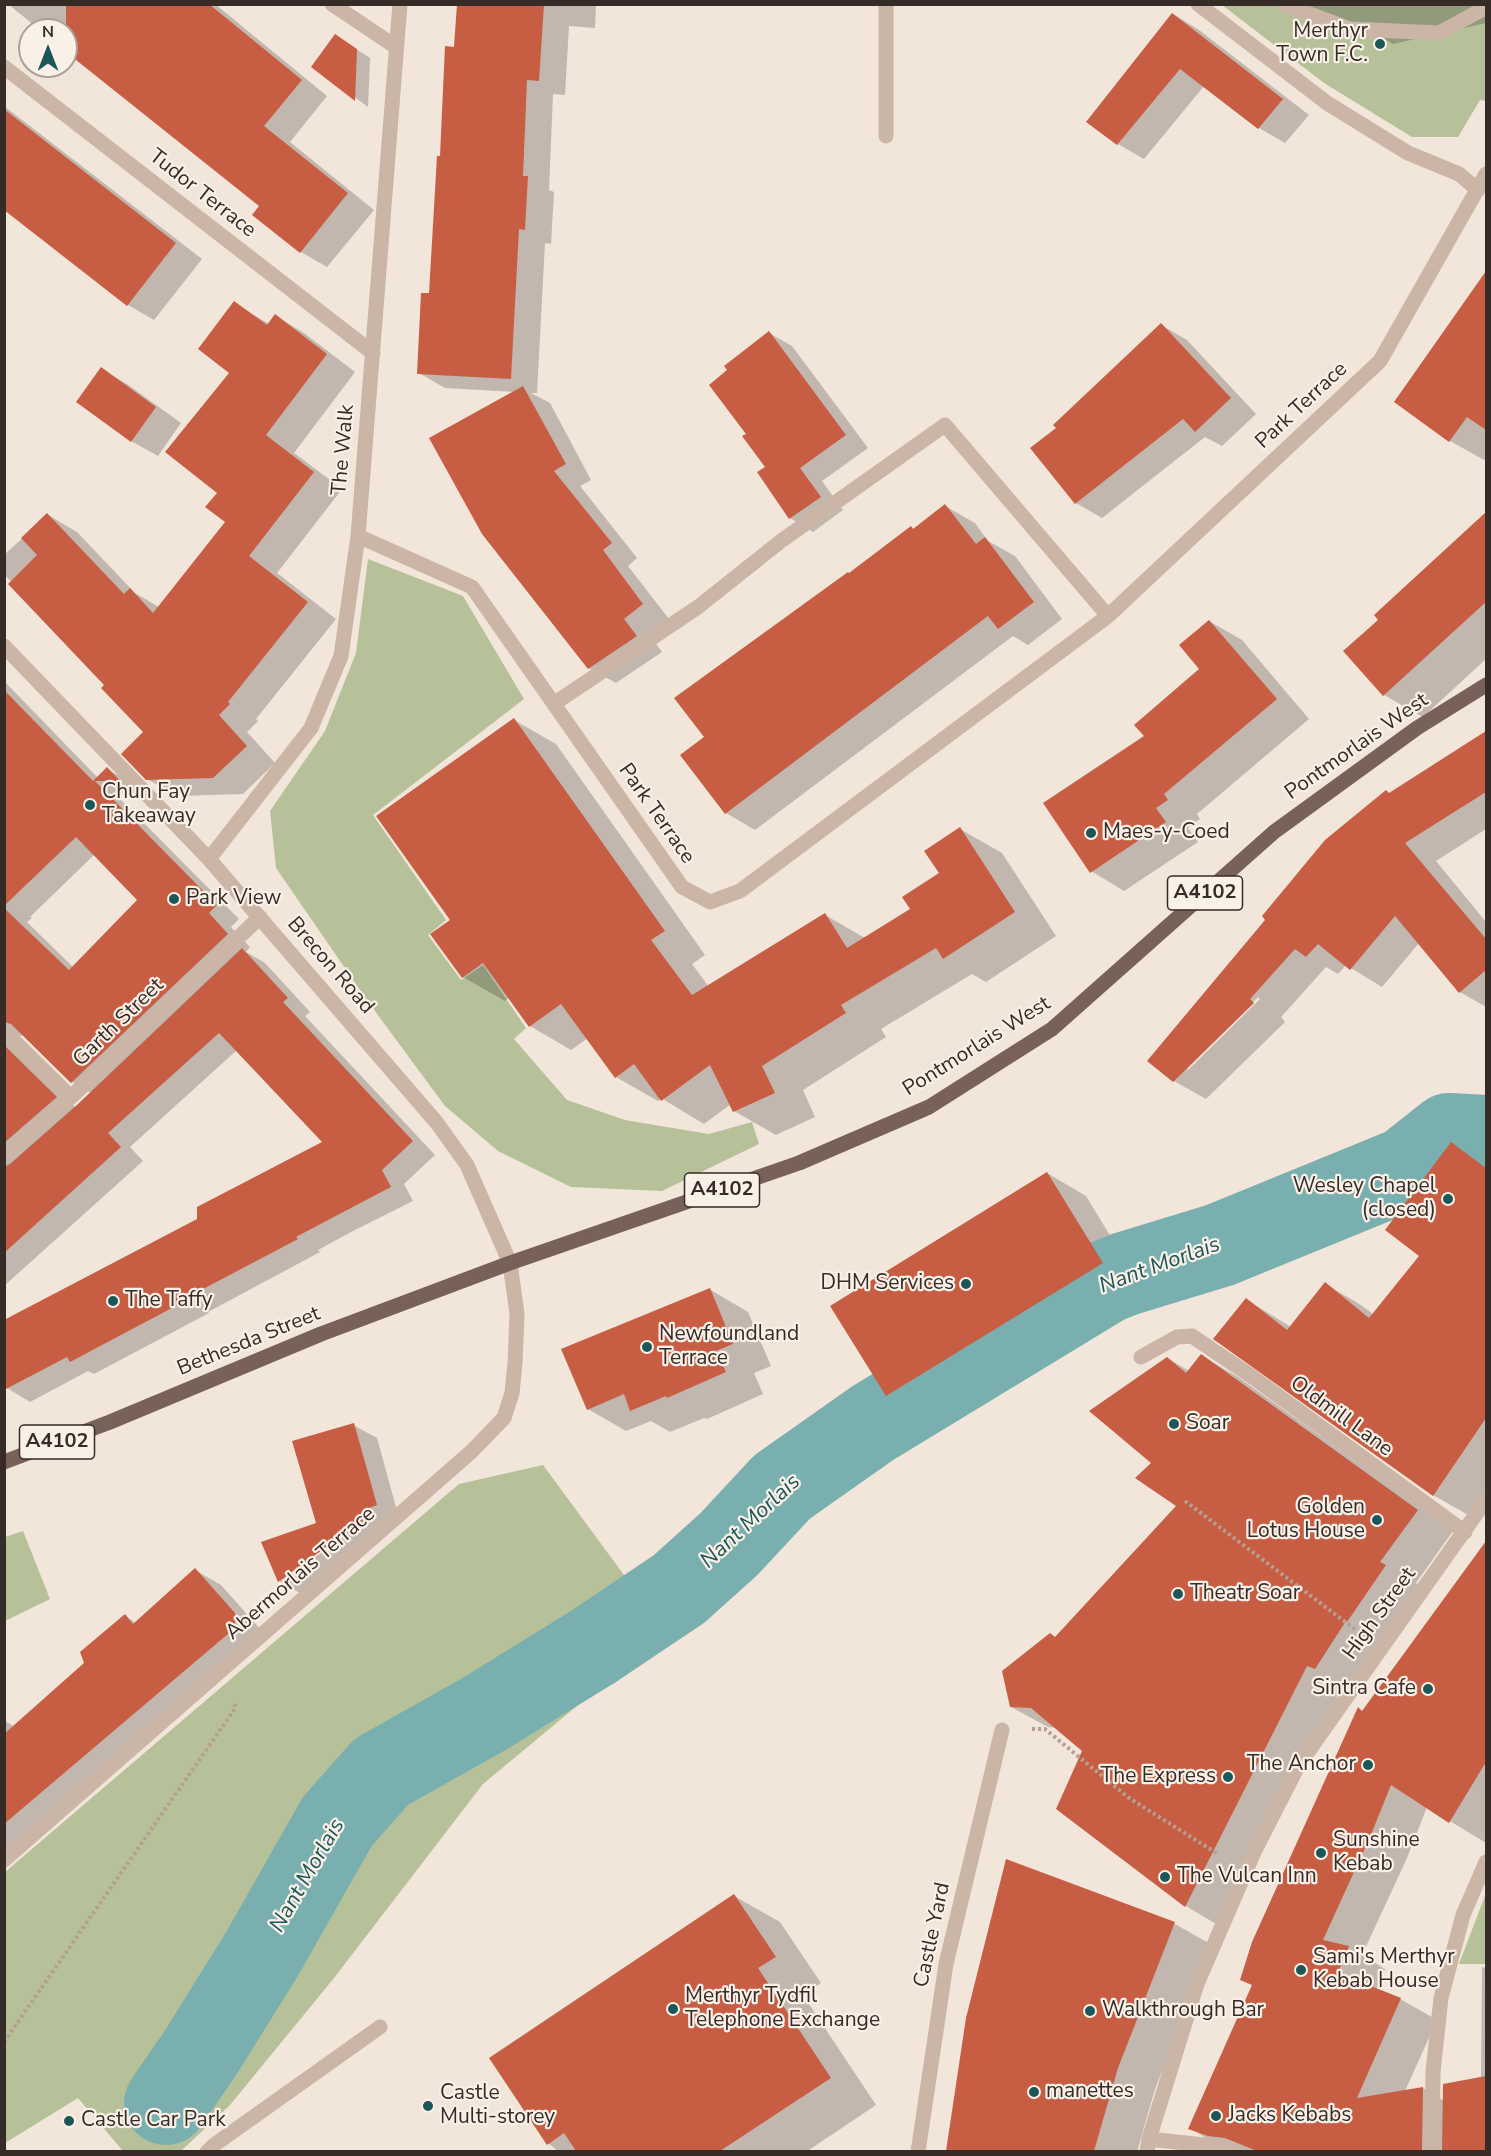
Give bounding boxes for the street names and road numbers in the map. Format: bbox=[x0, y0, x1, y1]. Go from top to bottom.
street label: Tudor Terrace bbox=[144, 144, 260, 244]
street label: Park Terrace bbox=[1251, 357, 1353, 455]
street label: The Walk bbox=[327, 404, 361, 496]
street label: Pontmorlais West bbox=[1281, 688, 1433, 806]
street label: Park Terrace bbox=[612, 759, 700, 869]
road number: A4102 bbox=[1168, 876, 1242, 910]
street label: Brecon Road bbox=[281, 912, 379, 1020]
street label: Garth Street bbox=[68, 974, 170, 1072]
street label: Pontmorlais West bbox=[899, 992, 1055, 1102]
road number: A4102 bbox=[684, 1173, 760, 1207]
street label: Bethesda Street bbox=[174, 1302, 324, 1382]
street label: Oldmill Lane bbox=[1285, 1371, 1397, 1463]
road number: A4102 bbox=[20, 1425, 94, 1459]
street label: Abermorlais Terrace bbox=[221, 1502, 381, 1646]
street label: High Street bbox=[1338, 1563, 1422, 1665]
street label: Castle Yard bbox=[910, 1880, 956, 1990]

